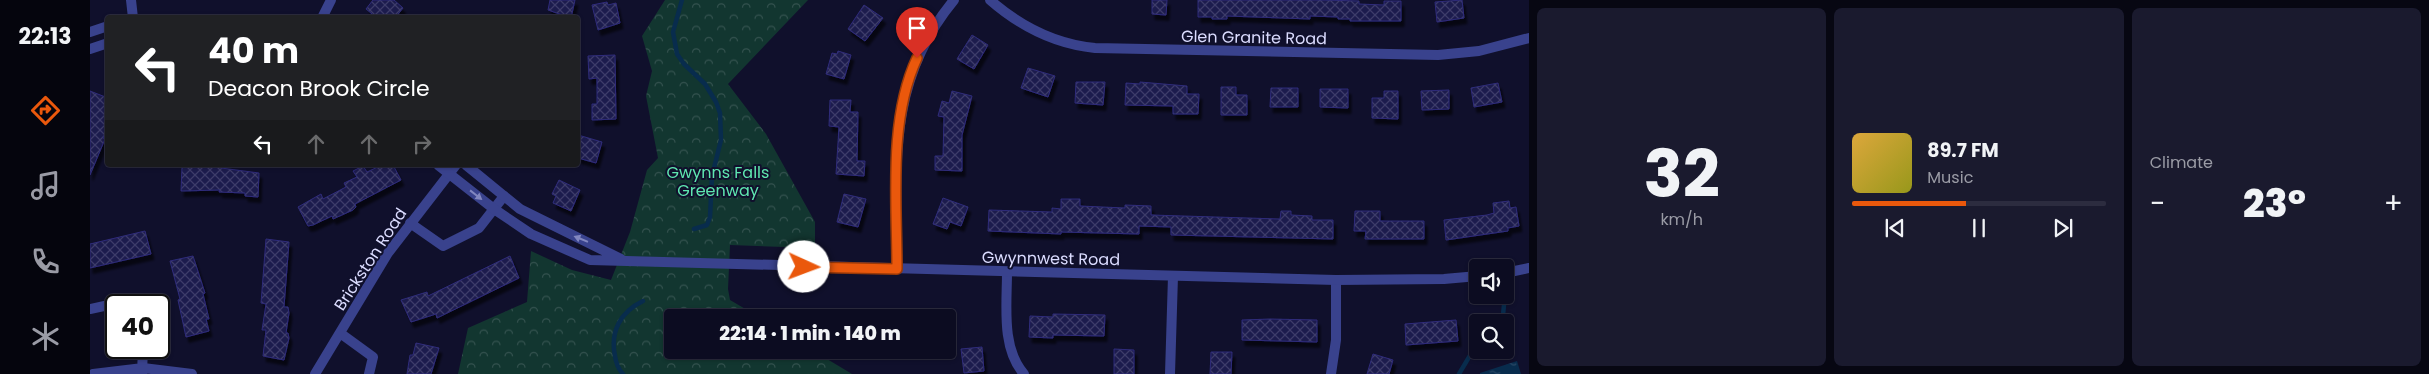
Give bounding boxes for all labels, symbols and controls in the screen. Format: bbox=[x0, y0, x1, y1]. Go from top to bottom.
pin bbox=[896, 7, 938, 58]
icon: arrive bbox=[903, 14, 931, 42]
text: 22:13 bbox=[19, 21, 71, 52]
street label: Glen Granite Road bbox=[1181, 25, 1327, 50]
text: 40 m bbox=[208, 26, 299, 75]
icon: left bbox=[125, 35, 190, 100]
text: Deacon Brook Circle bbox=[208, 73, 430, 104]
icon: directions bbox=[28, 93, 63, 128]
text: 32 bbox=[1643, 129, 1720, 220]
icon: left bbox=[249, 130, 277, 158]
icon: ahead bbox=[302, 130, 330, 158]
icon: ahead bbox=[355, 130, 383, 158]
icon: right bbox=[408, 130, 436, 158]
text: 89.7 FM bbox=[1927, 137, 1999, 164]
text: Climate bbox=[2150, 151, 2213, 174]
park label: Gwynns Falls Greenway bbox=[667, 161, 769, 202]
text: Music bbox=[1927, 166, 1973, 189]
icon: music bbox=[28, 168, 63, 203]
text: 23° bbox=[2243, 177, 2306, 230]
text: − bbox=[2150, 184, 2165, 223]
text: + bbox=[2384, 184, 2403, 223]
one-way arrow bbox=[469, 190, 483, 200]
street label: Brickston Road bbox=[329, 203, 412, 315]
text: km/h bbox=[1660, 208, 1703, 231]
icon: previous bbox=[1881, 214, 1909, 242]
icon: pause bbox=[1965, 214, 1993, 242]
icon: next bbox=[2049, 214, 2077, 242]
one-way arrow bbox=[574, 235, 588, 243]
position arrow bbox=[777, 240, 829, 292]
icon: phone bbox=[28, 244, 63, 279]
street label: Gwynnwest Road bbox=[982, 246, 1120, 271]
map controls bbox=[1469, 259, 1514, 359]
button: sound bbox=[1469, 259, 1514, 304]
speed limit sign: 40 bbox=[105, 294, 170, 359]
button: search bbox=[1469, 314, 1514, 359]
icon: climate bbox=[28, 319, 63, 354]
text: 22:14 · 1 min · 140 m bbox=[719, 320, 901, 347]

